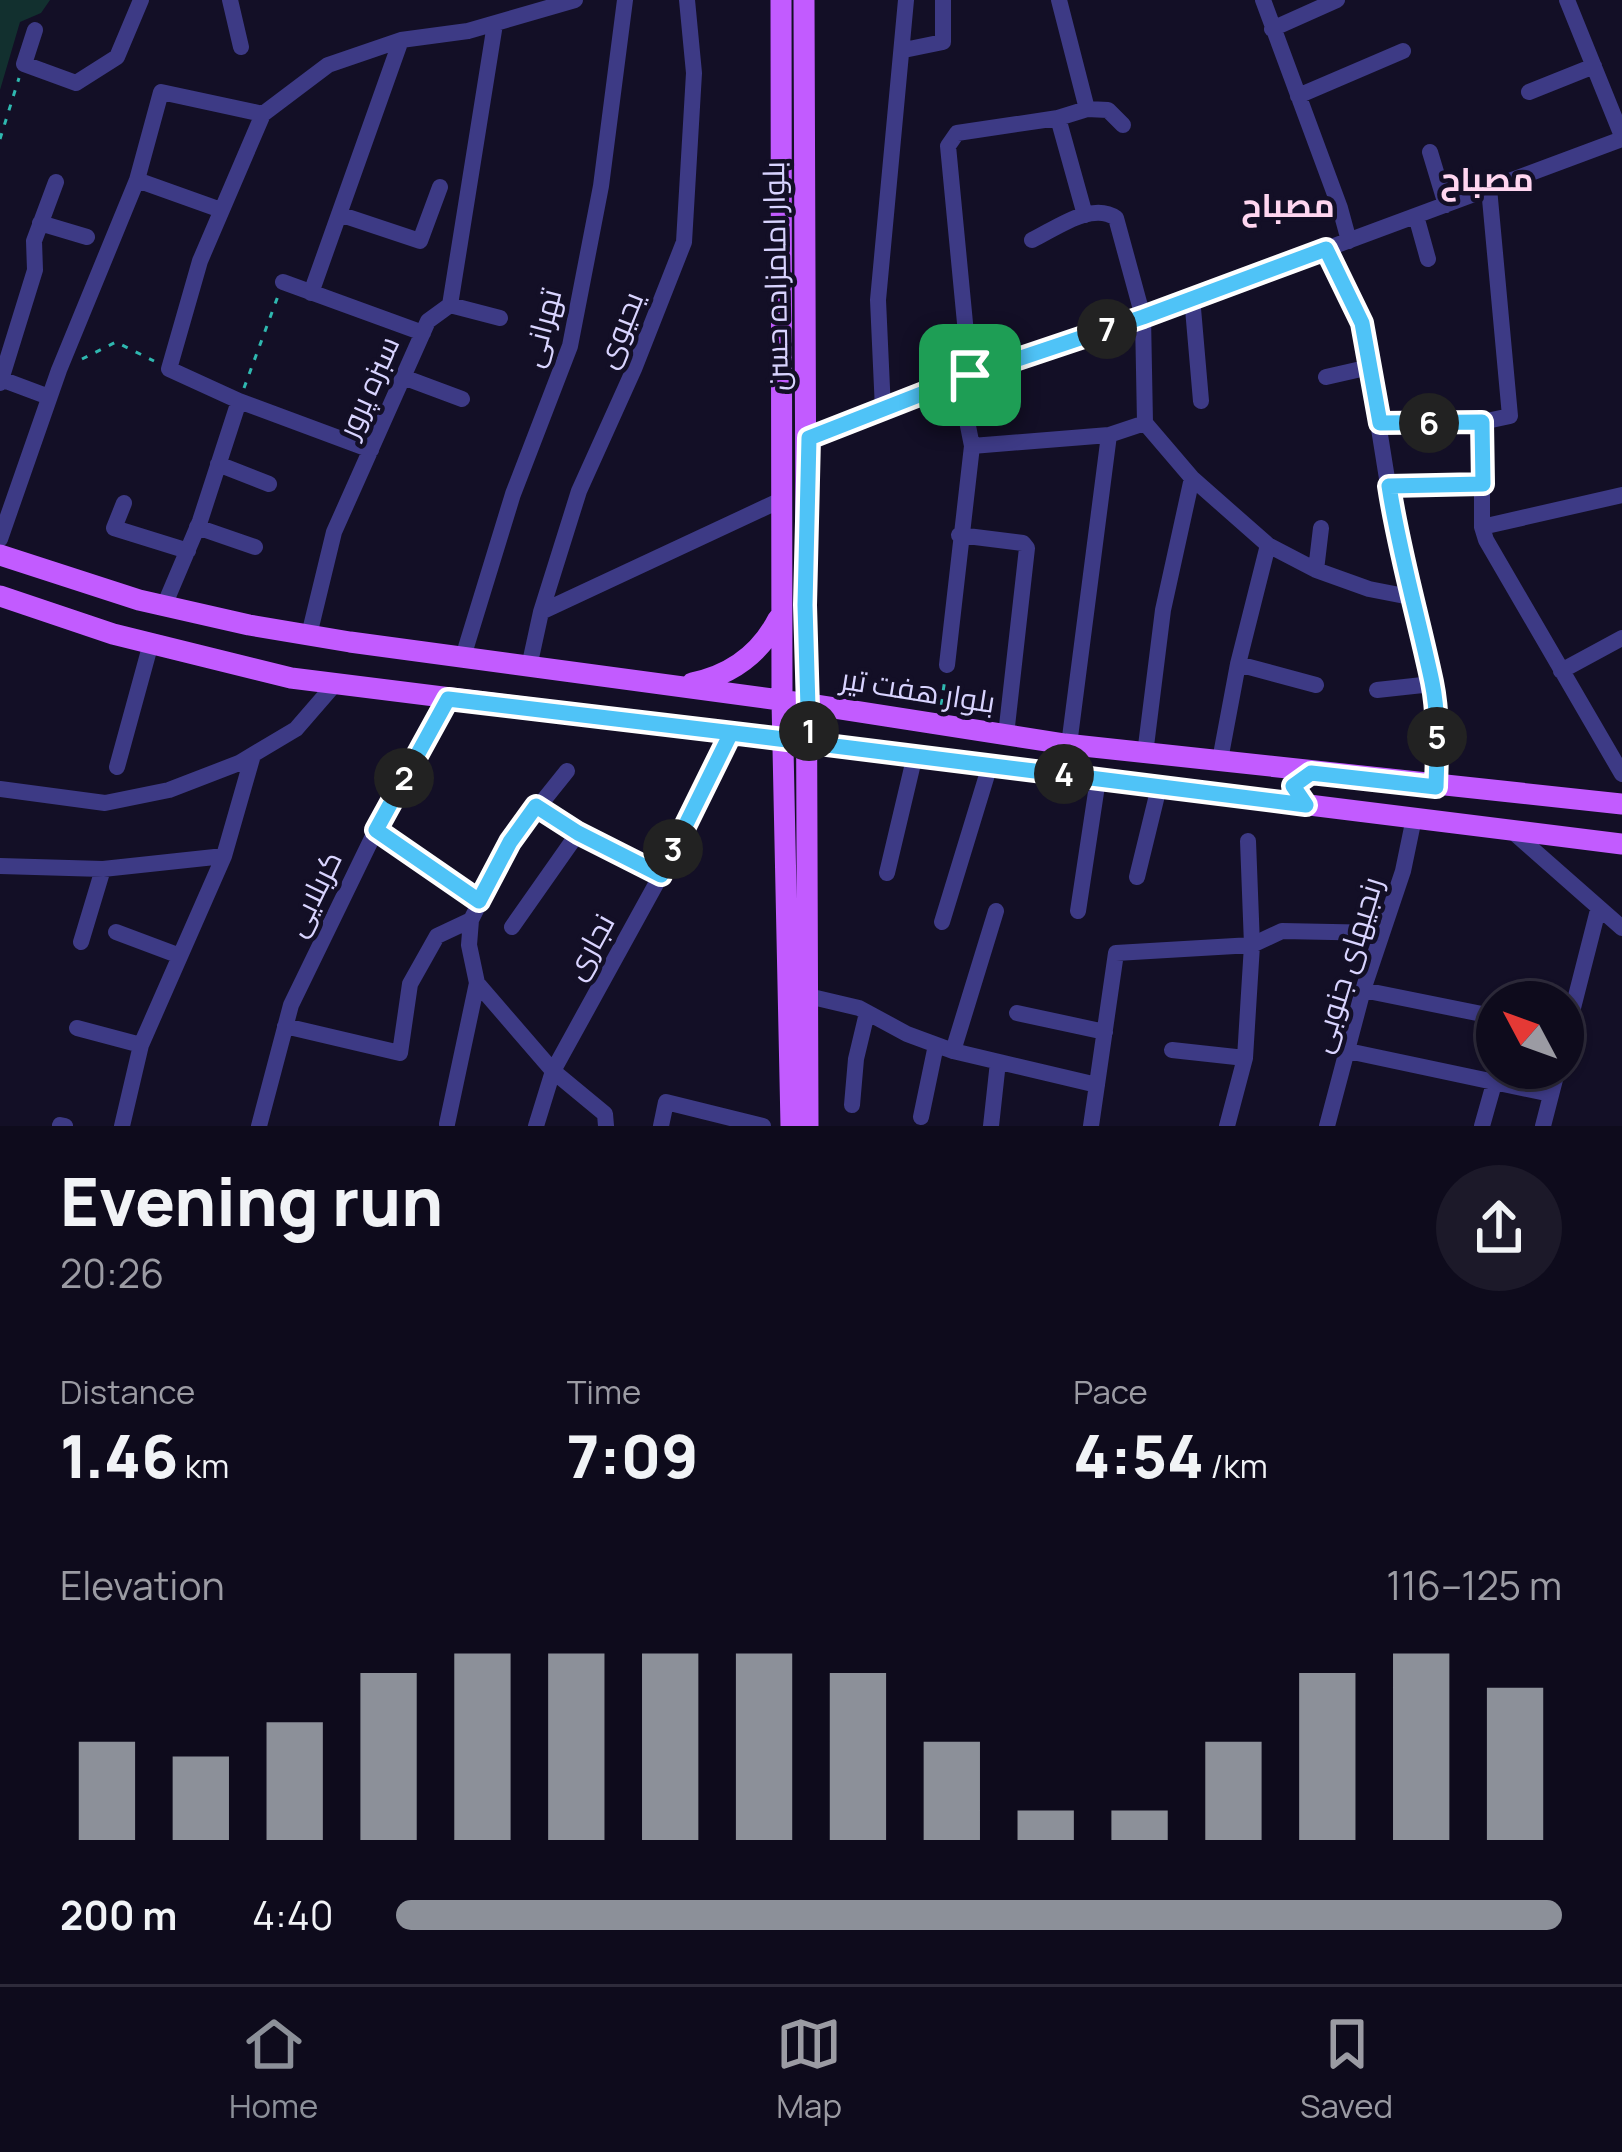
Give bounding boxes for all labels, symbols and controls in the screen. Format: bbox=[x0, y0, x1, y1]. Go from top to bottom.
district label: مصباح bbox=[1440, 156, 1534, 202]
street label: بلوار امامزاده حسن bbox=[752, 161, 797, 391]
district label: مصباح bbox=[1241, 182, 1335, 228]
street label: تهرانی bbox=[510, 284, 571, 371]
street label: یحیوی bbox=[585, 285, 652, 374]
pin: 7 bbox=[1077, 299, 1137, 359]
text: 7 bbox=[1098, 306, 1116, 351]
pin bbox=[919, 324, 1021, 426]
street label: سبزه پرور bbox=[326, 329, 408, 446]
icon: arrive bbox=[937, 342, 1003, 408]
pin: 6 bbox=[1399, 393, 1459, 453]
text: 6 bbox=[1419, 400, 1439, 445]
street label: بلوار هفت تیر bbox=[836, 657, 998, 722]
pin: 1 bbox=[779, 701, 839, 761]
pin: 5 bbox=[1407, 707, 1467, 767]
text: 1 bbox=[802, 708, 816, 753]
text: 5 bbox=[1427, 714, 1447, 759]
pin: 4 bbox=[1034, 744, 1094, 804]
pin: 2 bbox=[374, 748, 434, 808]
text: 4 bbox=[1054, 751, 1074, 796]
text: 2 bbox=[394, 755, 414, 800]
pin: 3 bbox=[643, 819, 703, 879]
text: 3 bbox=[663, 826, 683, 871]
street label: کربلایی bbox=[274, 844, 351, 943]
street label: رنجیهای جنوبی bbox=[1299, 872, 1392, 1057]
street label: نجاری bbox=[554, 906, 624, 987]
north arrow bbox=[1476, 981, 1584, 1089]
map controls bbox=[1476, 981, 1584, 1089]
text: Evening run bbox=[60, 1156, 443, 1246]
button: share bbox=[1436, 1165, 1562, 1291]
text: 20:26 bbox=[60, 1246, 164, 1300]
text: Distance bbox=[60, 1369, 195, 1414]
text: Time bbox=[567, 1369, 641, 1414]
text: Pace bbox=[1073, 1369, 1148, 1414]
text: 1.46 bbox=[60, 1414, 178, 1496]
text: 7:09 bbox=[567, 1414, 698, 1496]
text: 4:54 bbox=[1073, 1414, 1204, 1496]
text: km bbox=[178, 1443, 229, 1488]
text: /km bbox=[1204, 1443, 1268, 1488]
text: Elevation bbox=[60, 1558, 225, 1612]
text: 116–125 m bbox=[1386, 1558, 1562, 1612]
text: 200 m bbox=[60, 1888, 177, 1942]
text: 4:40 bbox=[252, 1888, 333, 1942]
tab: Home bbox=[229, 2011, 318, 2128]
tab: Map bbox=[776, 2011, 842, 2128]
tab: Saved bbox=[1300, 2011, 1393, 2128]

